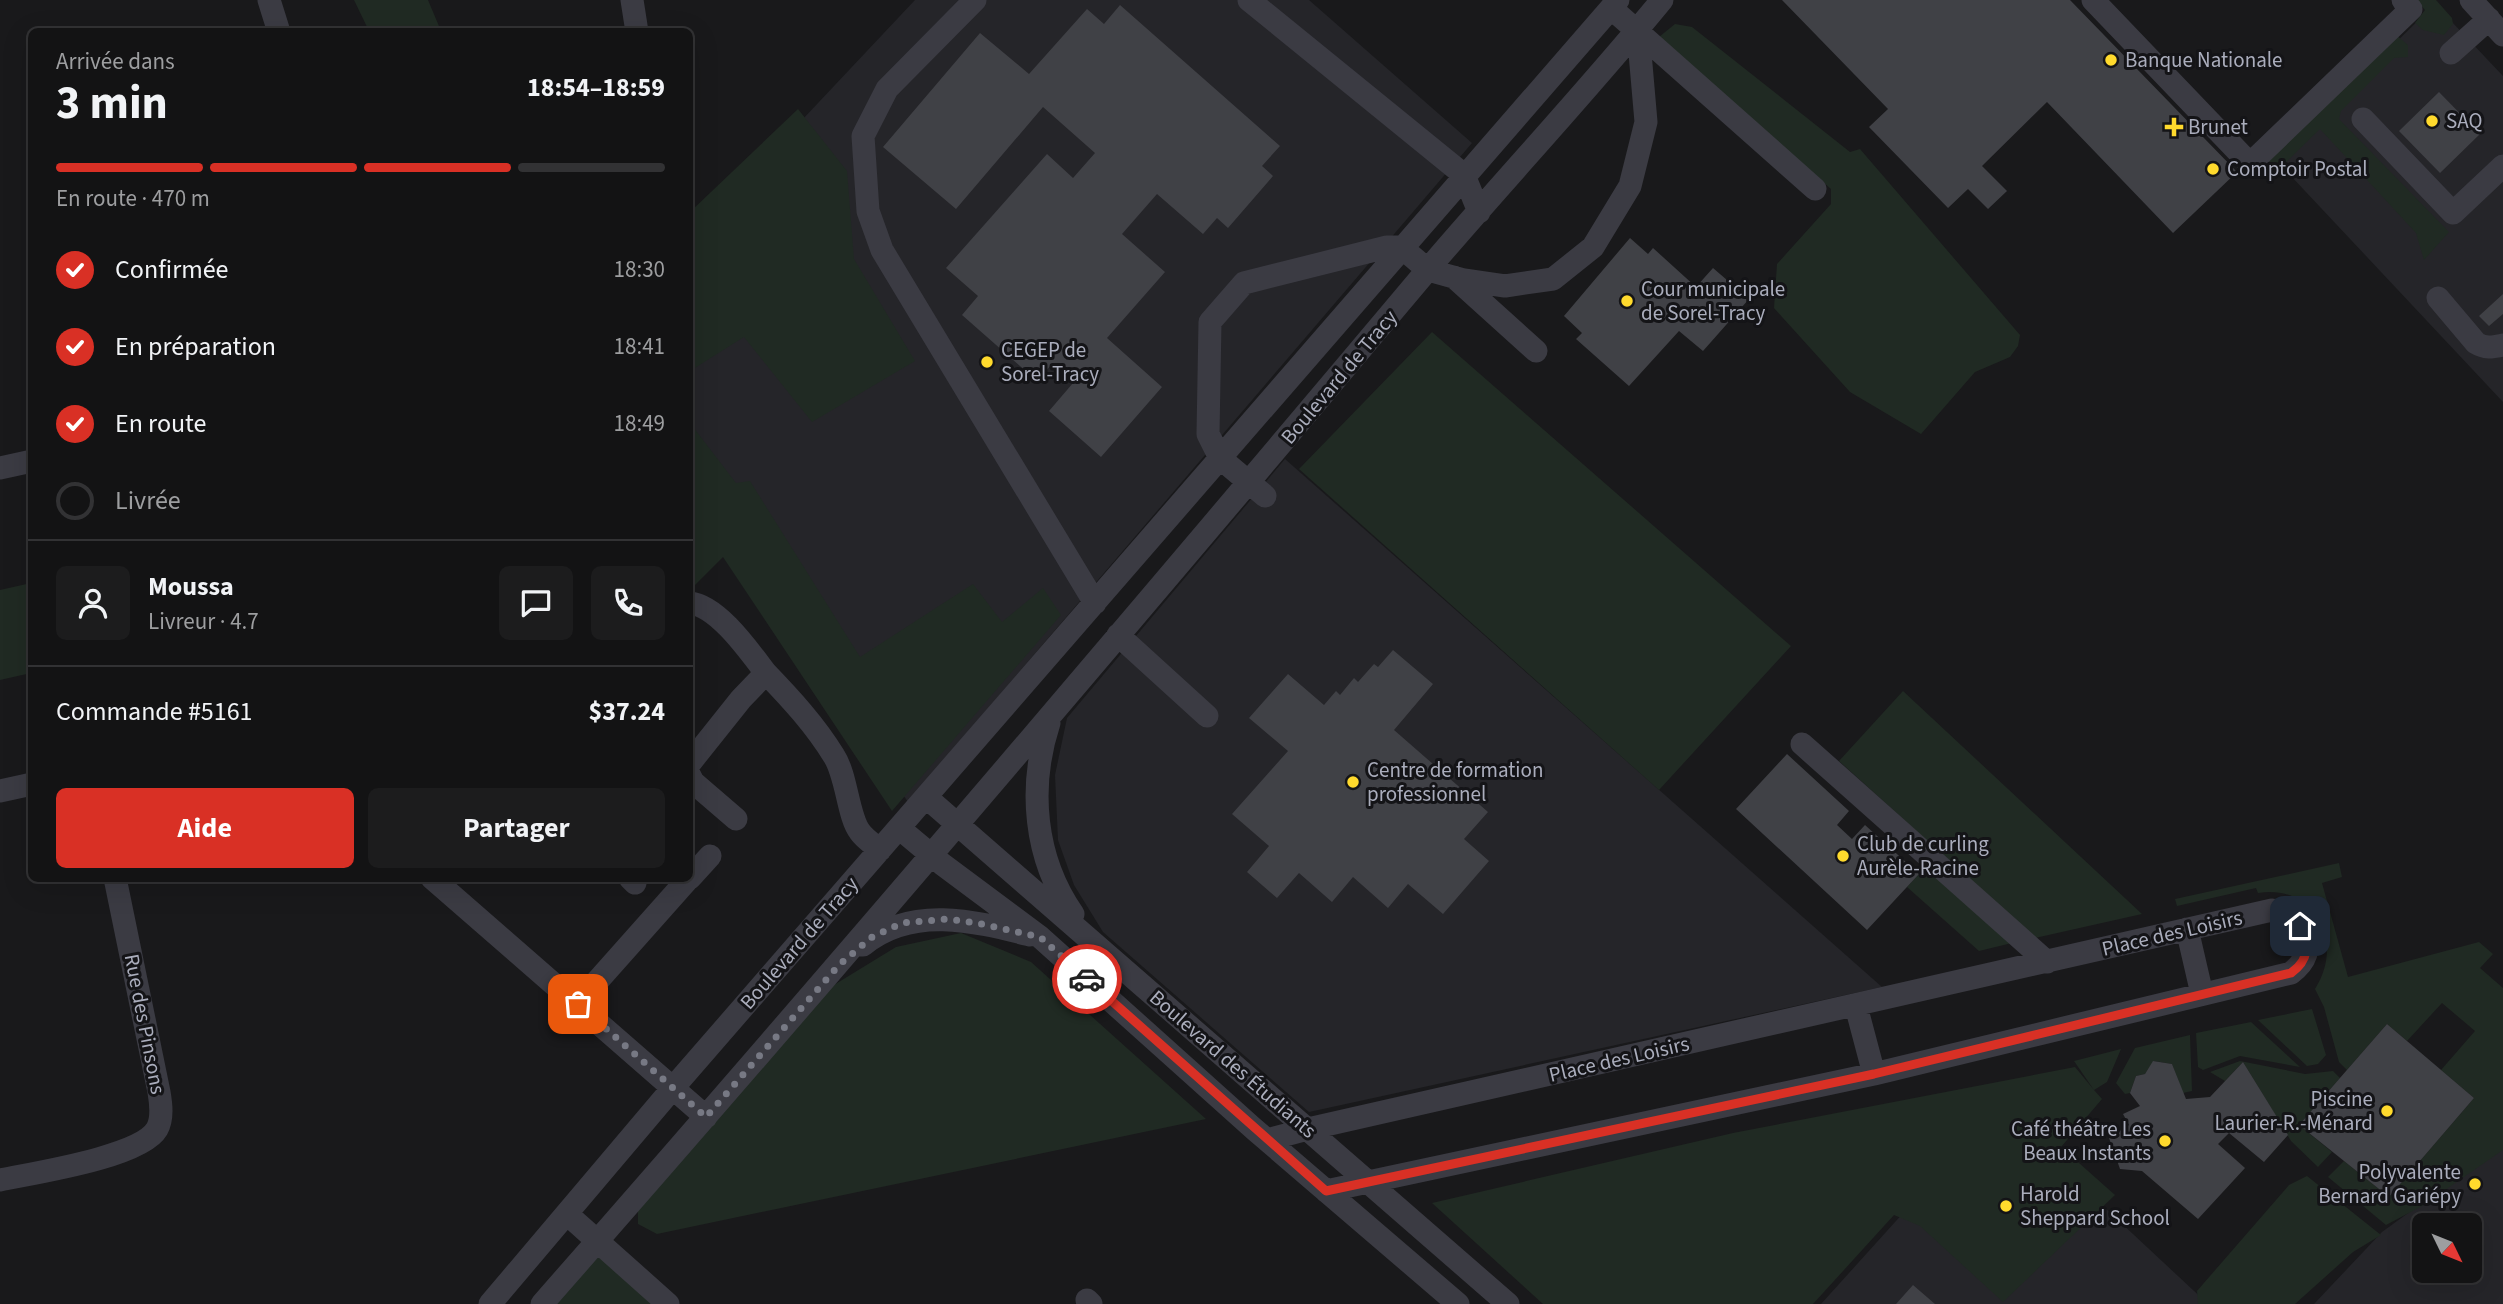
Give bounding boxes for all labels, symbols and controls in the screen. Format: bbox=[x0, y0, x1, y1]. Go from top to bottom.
text: Arrivée dans bbox=[56, 45, 175, 78]
place label: Banque Nationale bbox=[2125, 45, 2283, 75]
marker: Banque Nationale bbox=[2103, 52, 2119, 68]
text: 18:54–18:59 bbox=[527, 69, 665, 106]
text: 3 min bbox=[56, 71, 168, 136]
place label: SAQ bbox=[2446, 106, 2482, 136]
place label: Brunet bbox=[2188, 112, 2248, 142]
marker: SAQ bbox=[2424, 113, 2440, 129]
marker: Brunet bbox=[2166, 119, 2182, 135]
place label: Comptoir Postal bbox=[2227, 154, 2368, 184]
marker: Comptoir Postal bbox=[2205, 161, 2221, 177]
text: En route · 470 m bbox=[56, 182, 210, 215]
icon: check bbox=[56, 251, 94, 289]
text: Confirmée bbox=[115, 251, 229, 288]
text: 18:30 bbox=[614, 253, 665, 286]
place label: Cour municipale de Sorel-Tracy bbox=[1641, 274, 1785, 328]
marker: Cour municipale de Sorel-Tracy bbox=[1619, 293, 1635, 309]
street label: Boulevard de Tracy bbox=[1274, 303, 1404, 451]
icon: check bbox=[56, 328, 94, 366]
text: En préparation bbox=[115, 328, 276, 365]
text: 18:41 bbox=[614, 330, 665, 363]
place label: CEGEP de Sorel-Tracy bbox=[1001, 335, 1099, 389]
marker: CEGEP de Sorel-Tracy bbox=[979, 354, 995, 370]
icon: check bbox=[56, 405, 94, 443]
text: En route bbox=[115, 405, 206, 442]
text: 18:49 bbox=[614, 407, 665, 440]
text: Livrée bbox=[115, 482, 181, 519]
button: person bbox=[56, 566, 130, 640]
button: chat bbox=[499, 566, 573, 640]
button: phone bbox=[591, 566, 665, 640]
text: Moussa bbox=[148, 568, 234, 605]
text: Livreur · 4.7 bbox=[148, 605, 259, 638]
text: Commande #5161 bbox=[56, 693, 253, 730]
text: $37.24 bbox=[589, 693, 665, 730]
place label: Centre de formation professionnel bbox=[1367, 755, 1543, 809]
marker: Centre de formation professionnel bbox=[1345, 774, 1361, 790]
button: Aide bbox=[56, 788, 354, 868]
button: Partager bbox=[368, 788, 665, 868]
place label: Club de curling Aurèle-Racine bbox=[1857, 829, 1989, 883]
marker: Club de curling Aurèle-Racine bbox=[1835, 848, 1851, 864]
street label: Boulevard de Tracy bbox=[733, 870, 865, 1016]
pin bbox=[2270, 896, 2330, 956]
street label: Place des Loisirs bbox=[2099, 902, 2245, 964]
icon: home bbox=[2281, 907, 2319, 945]
courier bbox=[1052, 944, 1122, 1014]
street label: Rue des Pinsons bbox=[117, 951, 173, 1097]
icon: car bbox=[1068, 960, 1106, 998]
pin bbox=[548, 974, 608, 1034]
street label: Boulevard des Étudiants bbox=[1143, 983, 1323, 1145]
icon: bag bbox=[559, 985, 597, 1023]
street label: Place des Loisirs bbox=[1546, 1028, 1692, 1090]
place label: Piscine Laurier-R.-Ménard bbox=[2214, 1084, 2373, 1138]
marker: Piscine Laurier-R.-Ménard bbox=[2379, 1103, 2395, 1119]
place label: Café théâtre Les Beaux Instants bbox=[2011, 1114, 2151, 1168]
marker: Café théâtre Les Beaux Instants bbox=[2157, 1133, 2173, 1149]
place label: Polyvalente Bernard Gariépy bbox=[2318, 1157, 2461, 1211]
marker: Polyvalente Bernard Gariépy bbox=[2467, 1176, 2483, 1192]
place label: Harold Sheppard School bbox=[2020, 1179, 2170, 1233]
marker: Harold Sheppard School bbox=[1998, 1198, 2014, 1214]
north arrow bbox=[2412, 1213, 2482, 1283]
map controls bbox=[2412, 1213, 2482, 1283]

